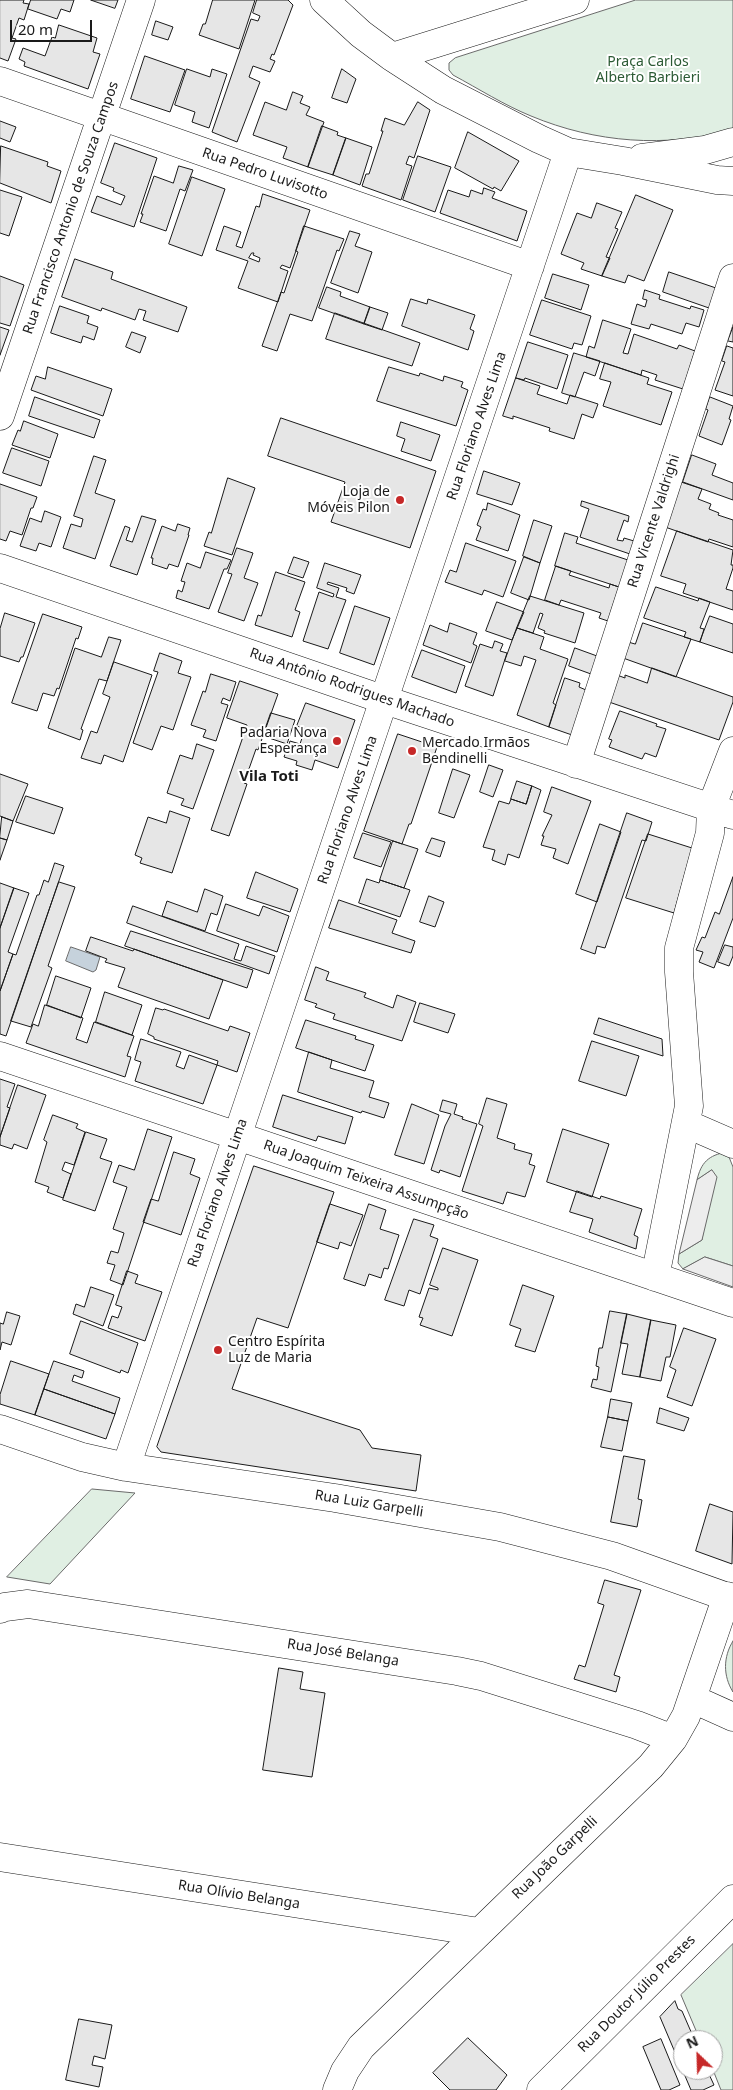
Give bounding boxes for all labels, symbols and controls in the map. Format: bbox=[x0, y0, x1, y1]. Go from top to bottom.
scale bar bbox=[12, 10, 95, 42]
text: 20 m bbox=[18, 19, 53, 39]
park label: Praça Carlos Alberto Barbieri bbox=[596, 54, 700, 86]
street label: Rua Francisco Antonio de Souza Campos bbox=[20, 79, 122, 337]
street label: Rua Pedro Luvisotto bbox=[200, 145, 330, 203]
street label: Rua Floriano Alves Lima bbox=[444, 350, 510, 502]
street label: Rua Vicente Valdrighi bbox=[625, 452, 683, 590]
place label: Loja de Móveis Pilon bbox=[307, 484, 390, 516]
marker: Loja de Móveis Pilon bbox=[394, 494, 406, 506]
street label: Rua Antônio Rodrigues Machado bbox=[247, 645, 457, 731]
place label: Padaria Nova Esperança bbox=[240, 725, 327, 758]
street label: Rua Floriano Alves Lima bbox=[315, 734, 381, 886]
marker: Padaria Nova Esperança bbox=[331, 735, 343, 747]
place label: Mercado Irmãos Bendinelli bbox=[422, 735, 530, 768]
marker: Mercado Irmãos Bendinelli bbox=[406, 745, 418, 757]
district label: Vila Toti bbox=[239, 768, 299, 786]
street label: Rua Floriano Alves Lima bbox=[185, 1117, 251, 1269]
street label: Rua Joaquim Teixeira Assumpção bbox=[261, 1137, 471, 1223]
place label: Centro Espírita Luz de Maria bbox=[228, 1334, 325, 1366]
marker: Centro Espírita Luz de Maria bbox=[212, 1344, 224, 1356]
street label: Rua Luiz Garpelli bbox=[313, 1487, 425, 1521]
street label: Rua José Belanga bbox=[286, 1636, 400, 1670]
street label: Rua João Garpelli bbox=[509, 1813, 601, 1903]
street label: Rua Olívio Belanga bbox=[177, 1877, 301, 1913]
street label: Rua Doutor Júlio Prestes bbox=[575, 1932, 699, 2056]
north arrow bbox=[673, 2030, 723, 2080]
text: N bbox=[683, 2031, 701, 2053]

